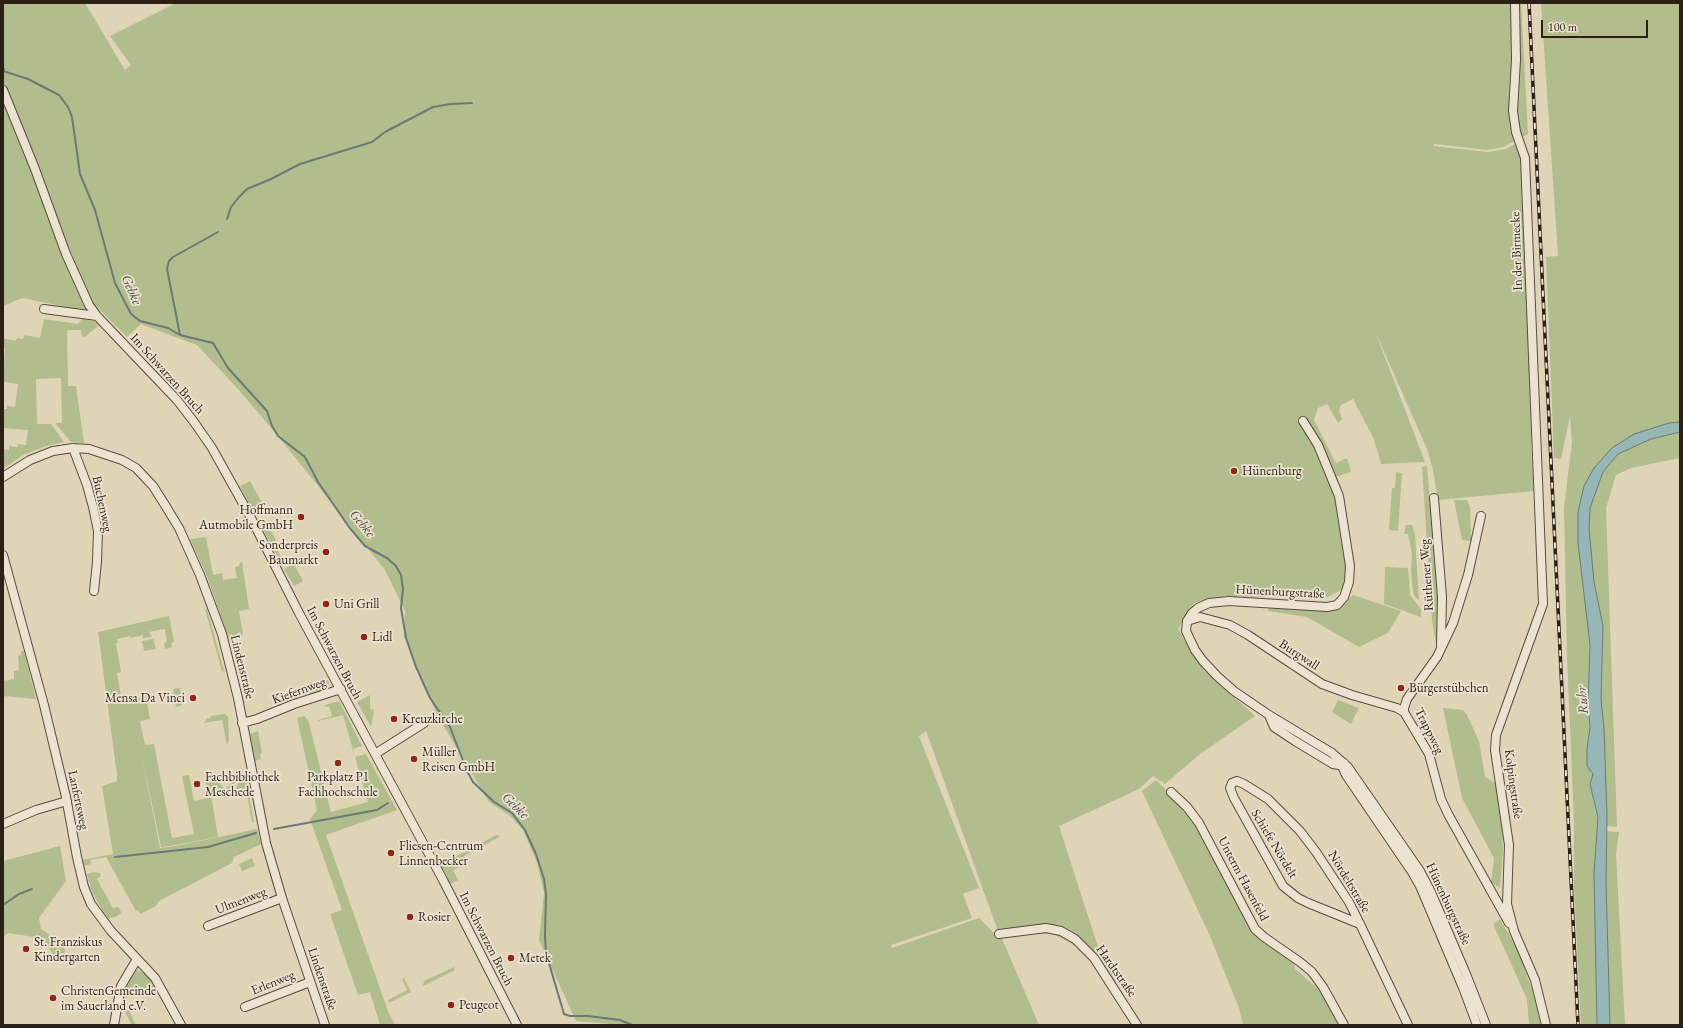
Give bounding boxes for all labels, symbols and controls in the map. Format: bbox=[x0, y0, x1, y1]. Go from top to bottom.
scale bar bbox=[1543, 12, 1650, 38]
text: 100 m bbox=[1548, 19, 1577, 35]
street label: In der Birmecke bbox=[1508, 211, 1526, 291]
water label: Gebke bbox=[117, 272, 145, 308]
street label: Im Schwarzen Bruch bbox=[127, 330, 207, 418]
place label: Hünenburg bbox=[1242, 463, 1302, 479]
marker: Hünenburg bbox=[1229, 466, 1239, 476]
street label: Buchenweg bbox=[88, 474, 116, 534]
place label: Hoffmann Autmobile GmbH bbox=[199, 502, 293, 533]
water label: Gebke bbox=[346, 507, 378, 541]
marker: Hoffmann Autmobile GmbH bbox=[296, 512, 306, 522]
place label: Sonderpreis Baumarkt bbox=[259, 537, 318, 568]
street label: Rüthener Weg bbox=[1417, 538, 1437, 612]
marker: Sonderpreis Baumarkt bbox=[321, 547, 331, 557]
street label: Hünenburgstraße bbox=[1235, 582, 1325, 602]
place label: Uni Grill bbox=[334, 596, 379, 612]
marker: Uni Grill bbox=[321, 599, 331, 609]
street label: Im Schwarzen Bruch bbox=[303, 604, 365, 702]
place label: Lidl bbox=[372, 629, 392, 645]
marker: Lidl bbox=[359, 632, 369, 642]
street label: Lindenstraße bbox=[226, 633, 258, 701]
street label: Burgwall bbox=[1276, 636, 1322, 674]
street label: Kiefernweg bbox=[270, 674, 328, 708]
place label: Bürgerstübchen bbox=[1409, 680, 1489, 696]
marker: Bürgerstübchen bbox=[1396, 683, 1406, 693]
water label: Ruhr bbox=[1573, 685, 1593, 715]
place label: Mensa Da Vinci bbox=[105, 690, 185, 706]
marker: Mensa Da Vinci bbox=[188, 693, 198, 703]
street label: Trappweg bbox=[1411, 705, 1447, 757]
place label: Kreuzkirche bbox=[402, 711, 463, 727]
marker: Kreuzkirche bbox=[389, 714, 399, 724]
place label: Müller Reisen GmbH bbox=[422, 744, 495, 775]
street label: Kolpingstraße bbox=[1500, 748, 1526, 820]
marker: Müller Reisen GmbH bbox=[409, 754, 419, 764]
marker: Parkplatz P1 Fachhochschule bbox=[333, 758, 343, 768]
street label: Lanfertsweg bbox=[64, 769, 92, 831]
place label: Fachbibliothek Meschede bbox=[205, 769, 280, 800]
place label: Parkplatz P1 Fachhochschule bbox=[298, 769, 378, 800]
marker: Fachbibliothek Meschede bbox=[192, 779, 202, 789]
water label: Gebke bbox=[498, 789, 532, 823]
street label: Schiefe Nördelt bbox=[1247, 807, 1301, 881]
street label: Unterm Hasenfeld bbox=[1214, 834, 1272, 924]
place label: Fliesen-Centrum Linnenbecker bbox=[399, 838, 483, 869]
marker: Fliesen-Centrum Linnenbecker bbox=[386, 848, 396, 858]
street label: Nördeltstraße bbox=[1324, 848, 1374, 916]
street label: Hünenburgstraße bbox=[1422, 860, 1474, 948]
street label: Ulmenweg bbox=[213, 884, 269, 918]
street label: Im Schwarzen Bruch bbox=[456, 889, 516, 989]
place label: Rosier bbox=[418, 909, 450, 925]
marker: Rosier bbox=[405, 912, 415, 922]
place label: St. Franziskus Kindergarten bbox=[34, 934, 102, 965]
street label: Hardtstraße bbox=[1092, 942, 1140, 1000]
marker: St. Franziskus Kindergarten bbox=[21, 944, 31, 954]
street label: Lindenstraße bbox=[304, 945, 340, 1013]
place label: Metek bbox=[519, 950, 551, 966]
marker: Metek bbox=[506, 953, 516, 963]
street label: Erlenweg bbox=[249, 967, 297, 999]
place label: ChristenGemeinde im Sauerland e.V. bbox=[61, 983, 156, 1014]
marker: ChristenGemeinde im Sauerland e.V. bbox=[48, 993, 58, 1003]
place label: Peugeot bbox=[459, 997, 499, 1013]
marker: Peugeot bbox=[446, 1000, 456, 1010]

